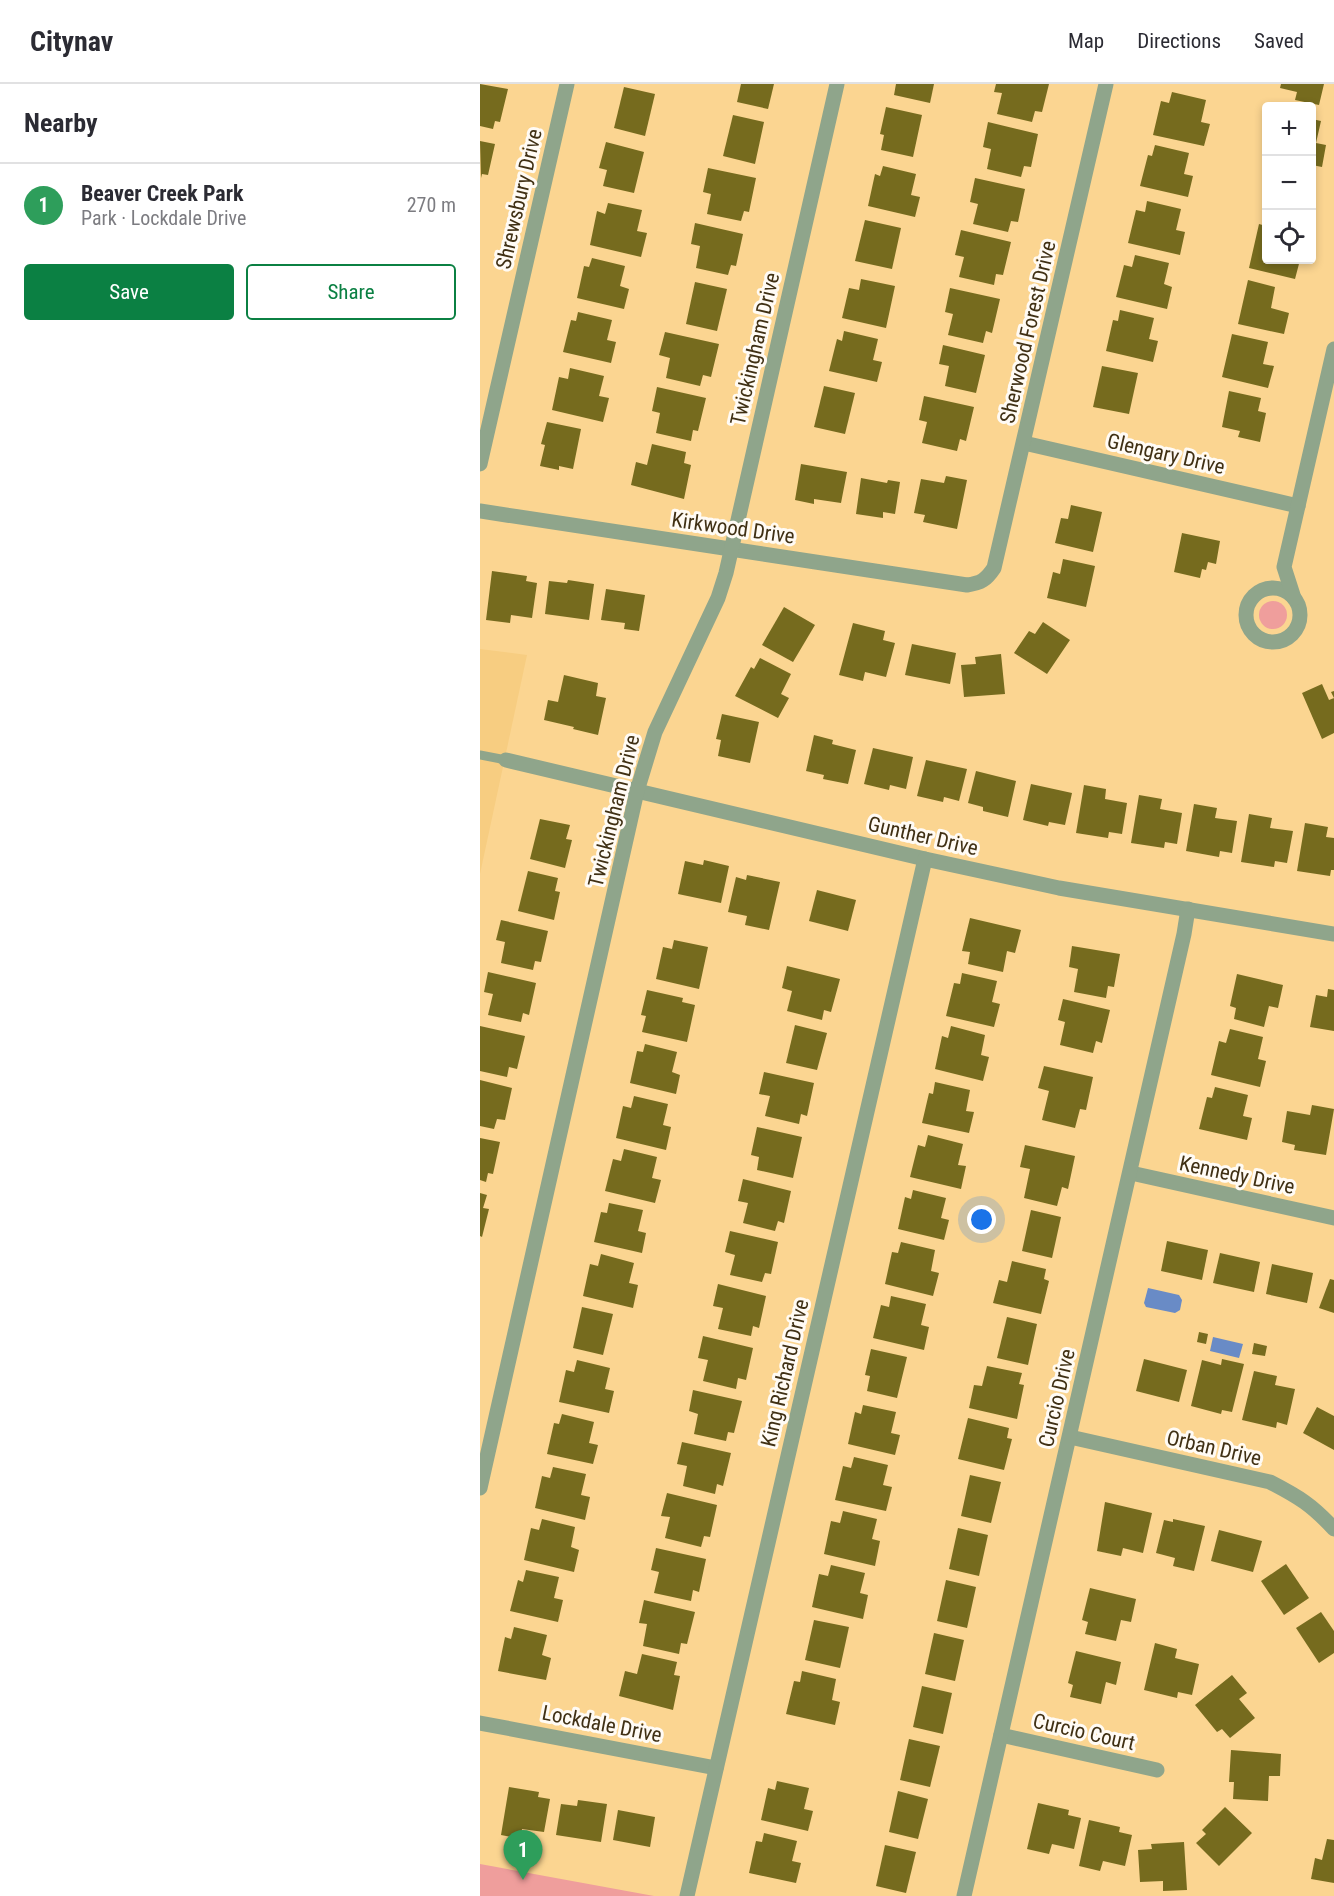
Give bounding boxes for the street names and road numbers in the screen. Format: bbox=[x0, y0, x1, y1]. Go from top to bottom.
street label: Shrewsbury Drive bbox=[491, 127, 547, 271]
street label: Sherwood Forest Drive bbox=[995, 238, 1061, 426]
street label: Twickingham Drive bbox=[726, 270, 784, 428]
street label: Glengary Drive bbox=[1105, 429, 1227, 479]
street label: Kirkwood Drive bbox=[670, 507, 796, 549]
street label: Twickingham Drive bbox=[583, 732, 645, 890]
street label: Gunther Drive bbox=[866, 812, 980, 860]
street label: Kennedy Drive bbox=[1177, 1151, 1297, 1199]
street label: King Richard Drive bbox=[756, 1297, 814, 1449]
street label: Curcio Drive bbox=[1034, 1346, 1080, 1449]
street label: Orban Drive bbox=[1164, 1425, 1264, 1471]
street label: Lockdale Drive bbox=[540, 1701, 664, 1747]
street label: Curcio Court bbox=[1031, 1709, 1137, 1755]

